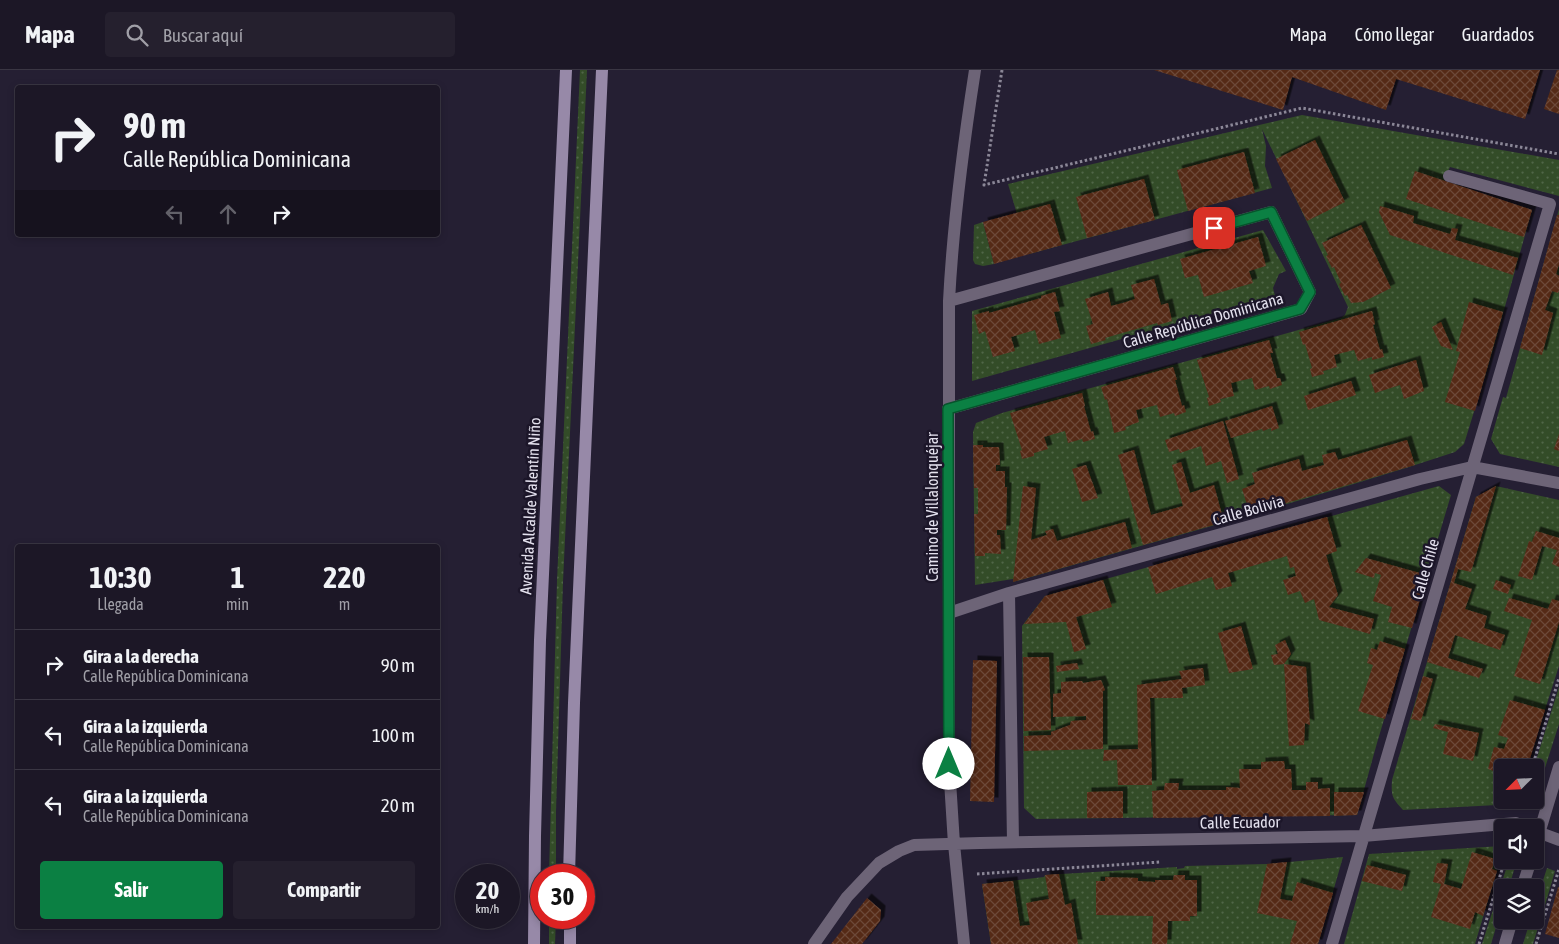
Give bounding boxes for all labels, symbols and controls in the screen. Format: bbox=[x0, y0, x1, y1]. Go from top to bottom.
search box bbox=[105, 12, 455, 57]
text: Mapa bbox=[25, 21, 75, 48]
icon: search bbox=[123, 21, 151, 49]
text: Buscar aquí bbox=[163, 24, 243, 46]
text: Mapa bbox=[1289, 24, 1327, 45]
text: Cómo llegar bbox=[1355, 24, 1434, 45]
text: Guardados bbox=[1462, 24, 1534, 45]
icon: right bbox=[40, 105, 105, 170]
text: 90 m bbox=[123, 105, 186, 145]
text: Calle República Dominicana bbox=[123, 146, 351, 172]
icon: left bbox=[161, 200, 189, 228]
icon: ahead bbox=[214, 200, 242, 228]
icon: right bbox=[267, 200, 295, 228]
pin bbox=[1193, 207, 1235, 249]
icon: arrive bbox=[1200, 214, 1228, 242]
street label: Calle República Dominicana bbox=[1121, 289, 1285, 352]
street label: Avenida Alcalde Valentín Niño bbox=[516, 417, 544, 595]
street label: Camino de Villalonquéjar bbox=[923, 432, 942, 582]
street label: Calle Bolivia bbox=[1210, 491, 1286, 529]
street label: Calle Chile bbox=[1408, 537, 1442, 601]
text: 10:30 bbox=[89, 560, 152, 594]
text: 1 bbox=[230, 560, 245, 594]
text: 220 bbox=[323, 560, 366, 594]
text: Llegada bbox=[97, 595, 144, 613]
text: min bbox=[226, 595, 249, 613]
text: m bbox=[339, 595, 350, 613]
text: Gira a la derecha bbox=[83, 645, 199, 667]
icon: right bbox=[40, 651, 68, 679]
text: 90 m bbox=[381, 654, 415, 676]
text: Calle República Dominicana bbox=[83, 667, 249, 685]
text: Gira a la izquierda bbox=[83, 715, 208, 737]
icon: left bbox=[40, 721, 68, 749]
text: 100 m bbox=[372, 724, 415, 746]
text: Calle República Dominicana bbox=[83, 737, 249, 755]
position arrow bbox=[922, 737, 974, 789]
north arrow bbox=[1494, 759, 1544, 809]
map controls bbox=[1494, 759, 1544, 929]
text: Gira a la izquierda bbox=[83, 785, 208, 807]
icon: left bbox=[40, 791, 68, 819]
text: 20 m bbox=[381, 794, 415, 816]
text: Calle República Dominicana bbox=[83, 807, 249, 825]
street label: Calle Ecuador bbox=[1200, 812, 1280, 832]
button: sound bbox=[1494, 819, 1544, 869]
button: Salir bbox=[40, 861, 223, 919]
button: Compartir bbox=[233, 861, 415, 919]
speed limit sign: 30 bbox=[530, 864, 595, 929]
text: 20 bbox=[476, 876, 499, 904]
button: layers bbox=[1494, 879, 1544, 929]
text: km/h bbox=[476, 902, 499, 916]

